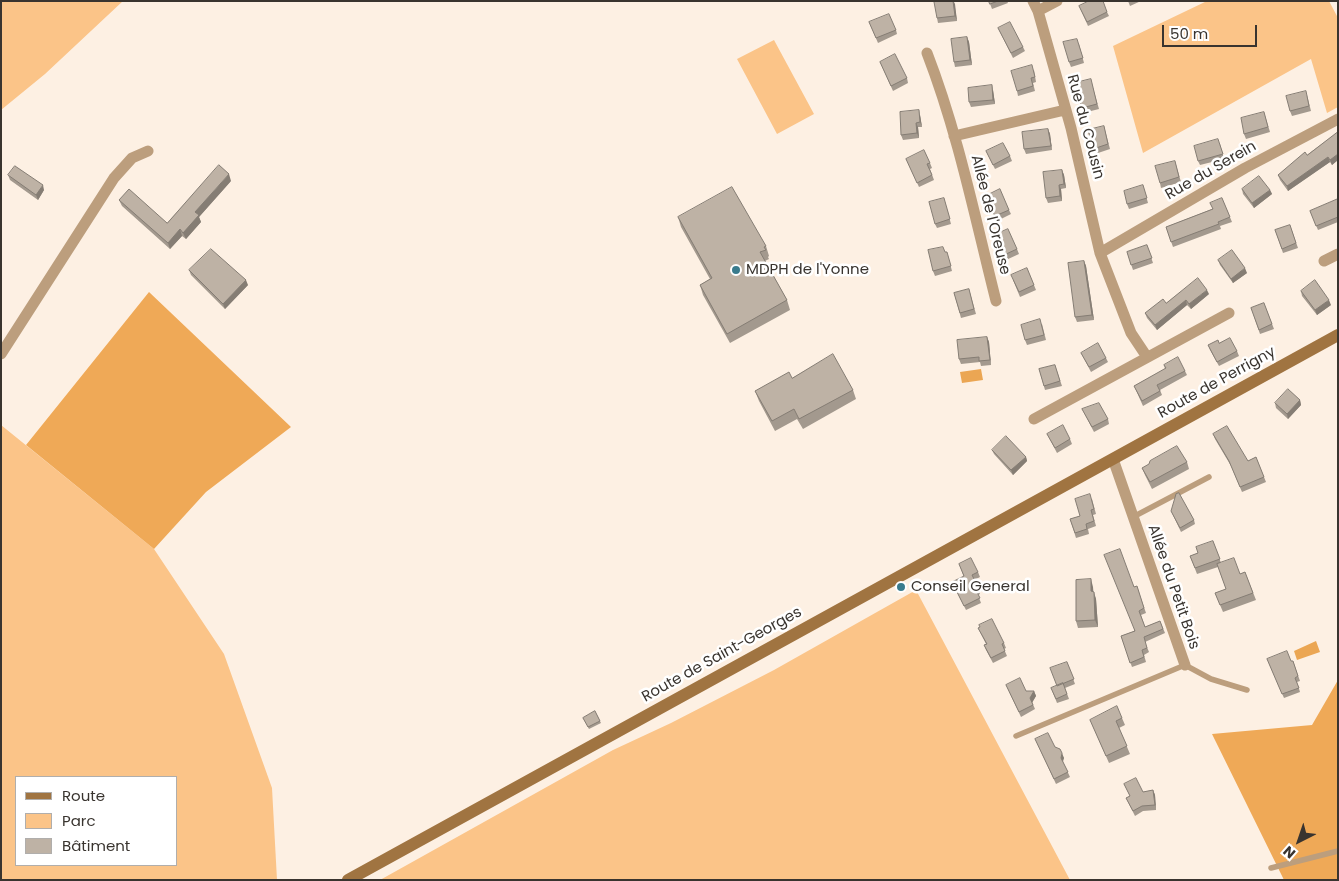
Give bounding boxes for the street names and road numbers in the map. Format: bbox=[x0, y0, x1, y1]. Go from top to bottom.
street label: Rue du Cousin bbox=[1062, 73, 1108, 181]
street label: Rue du Serein bbox=[1162, 138, 1260, 204]
street label: Allée de l'Oreuse bbox=[966, 153, 1014, 277]
street label: Route de Perrigny bbox=[1155, 343, 1279, 423]
street label: Allée du Petit Bois bbox=[1143, 522, 1203, 652]
street label: Route de Saint-Georges bbox=[639, 604, 805, 706]

